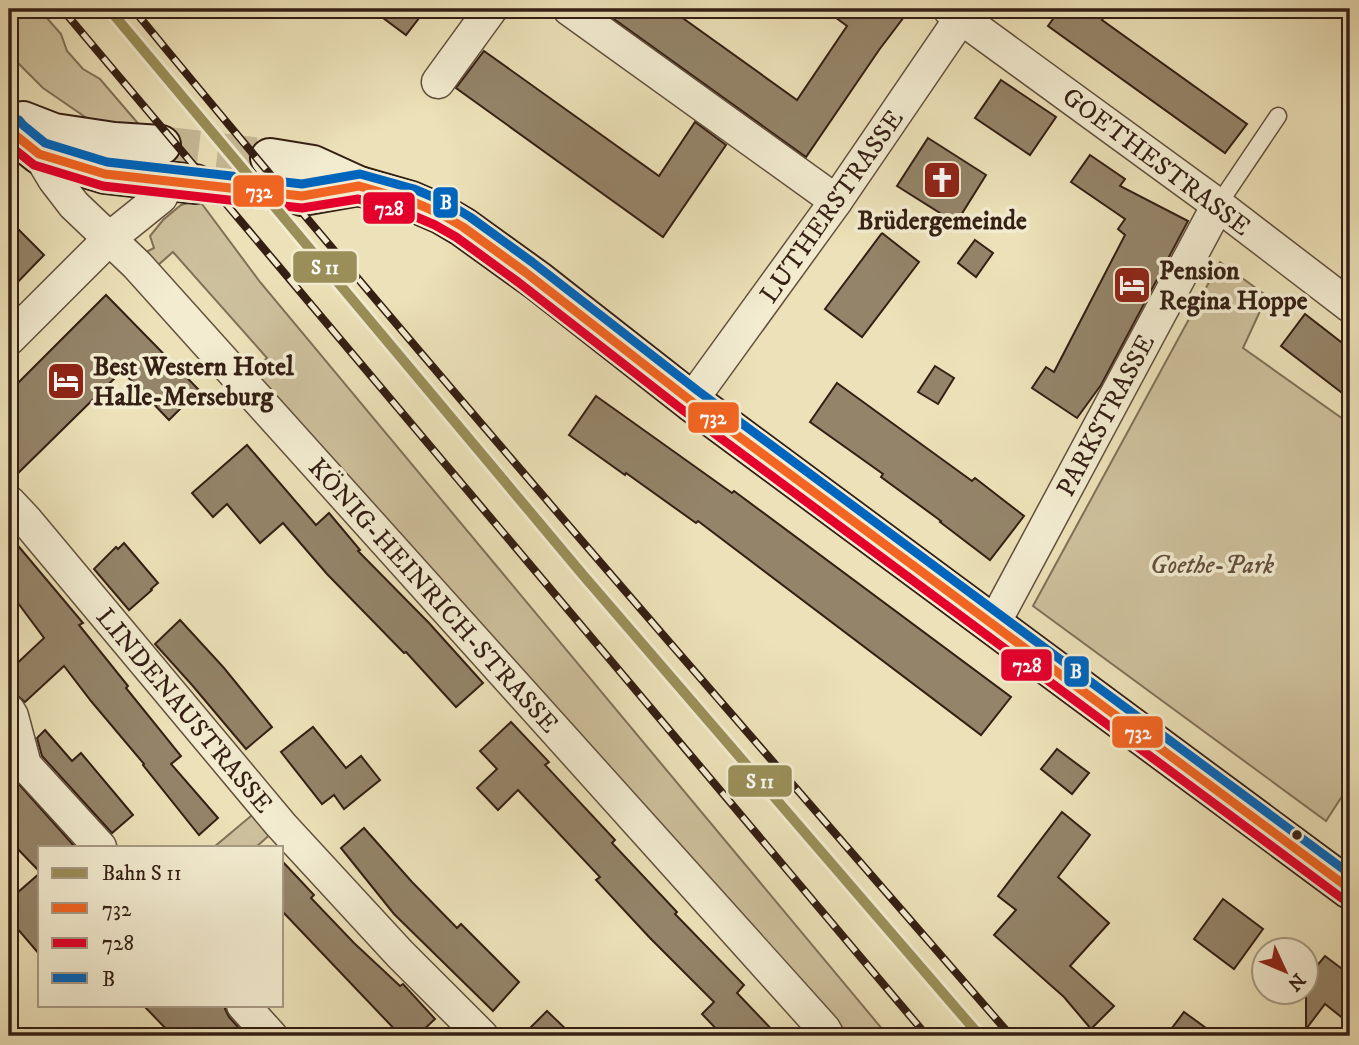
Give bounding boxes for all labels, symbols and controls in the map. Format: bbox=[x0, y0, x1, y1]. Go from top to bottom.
street label: GOETHESTRASSE bbox=[1055, 81, 1257, 244]
street label: LUTHERSTRASSE bbox=[753, 104, 911, 310]
church icon: Brüdergemeinde bbox=[921, 159, 963, 201]
line badge: 732 bbox=[232, 174, 285, 208]
text: 732 bbox=[246, 181, 273, 204]
line badge: B bbox=[432, 186, 459, 219]
line badge: 728 bbox=[362, 191, 416, 225]
text: B bbox=[440, 192, 452, 215]
text: 728 bbox=[375, 198, 404, 221]
place label: Brüdergemeinde bbox=[857, 205, 1027, 238]
line badge: S 11 bbox=[292, 250, 358, 284]
place label: Pension Regina Hoppe bbox=[1159, 255, 1308, 318]
text: S 11 bbox=[311, 257, 339, 280]
hotel icon: Pension Regina Hoppe bbox=[1111, 264, 1153, 306]
street label: PARKSTRASSE bbox=[1050, 329, 1163, 503]
place label: Best Western Hotel Halle-Merseburg bbox=[93, 351, 295, 414]
hotel icon: Best Western Hotel Halle-Merseburg bbox=[45, 360, 87, 402]
line badge: 732 bbox=[687, 401, 740, 434]
text: 732 bbox=[700, 407, 727, 430]
street label: KÖNIG-HEINRICH-STRASSE bbox=[301, 452, 565, 740]
park label: Goethe-Park bbox=[1150, 549, 1274, 582]
street label: LINDENAUSTRASSE bbox=[88, 602, 279, 820]
line badge: 728 bbox=[1000, 648, 1053, 682]
text: 728 bbox=[1013, 655, 1042, 678]
line badge: B bbox=[1063, 655, 1090, 688]
text: B bbox=[1070, 661, 1082, 684]
line badge: 732 bbox=[1111, 715, 1164, 749]
text: 732 bbox=[1125, 722, 1152, 745]
line badge: S 11 bbox=[727, 764, 793, 798]
text: S 11 bbox=[746, 771, 774, 794]
unlabelled marker bbox=[1290, 828, 1304, 842]
legend bbox=[38, 846, 284, 1006]
text: Bahn S 11 bbox=[102, 861, 182, 887]
text: 732 bbox=[102, 897, 132, 923]
text: 728 bbox=[102, 931, 134, 957]
north arrow bbox=[1250, 936, 1320, 1006]
text: B bbox=[102, 967, 115, 993]
text: N bbox=[1282, 968, 1310, 996]

